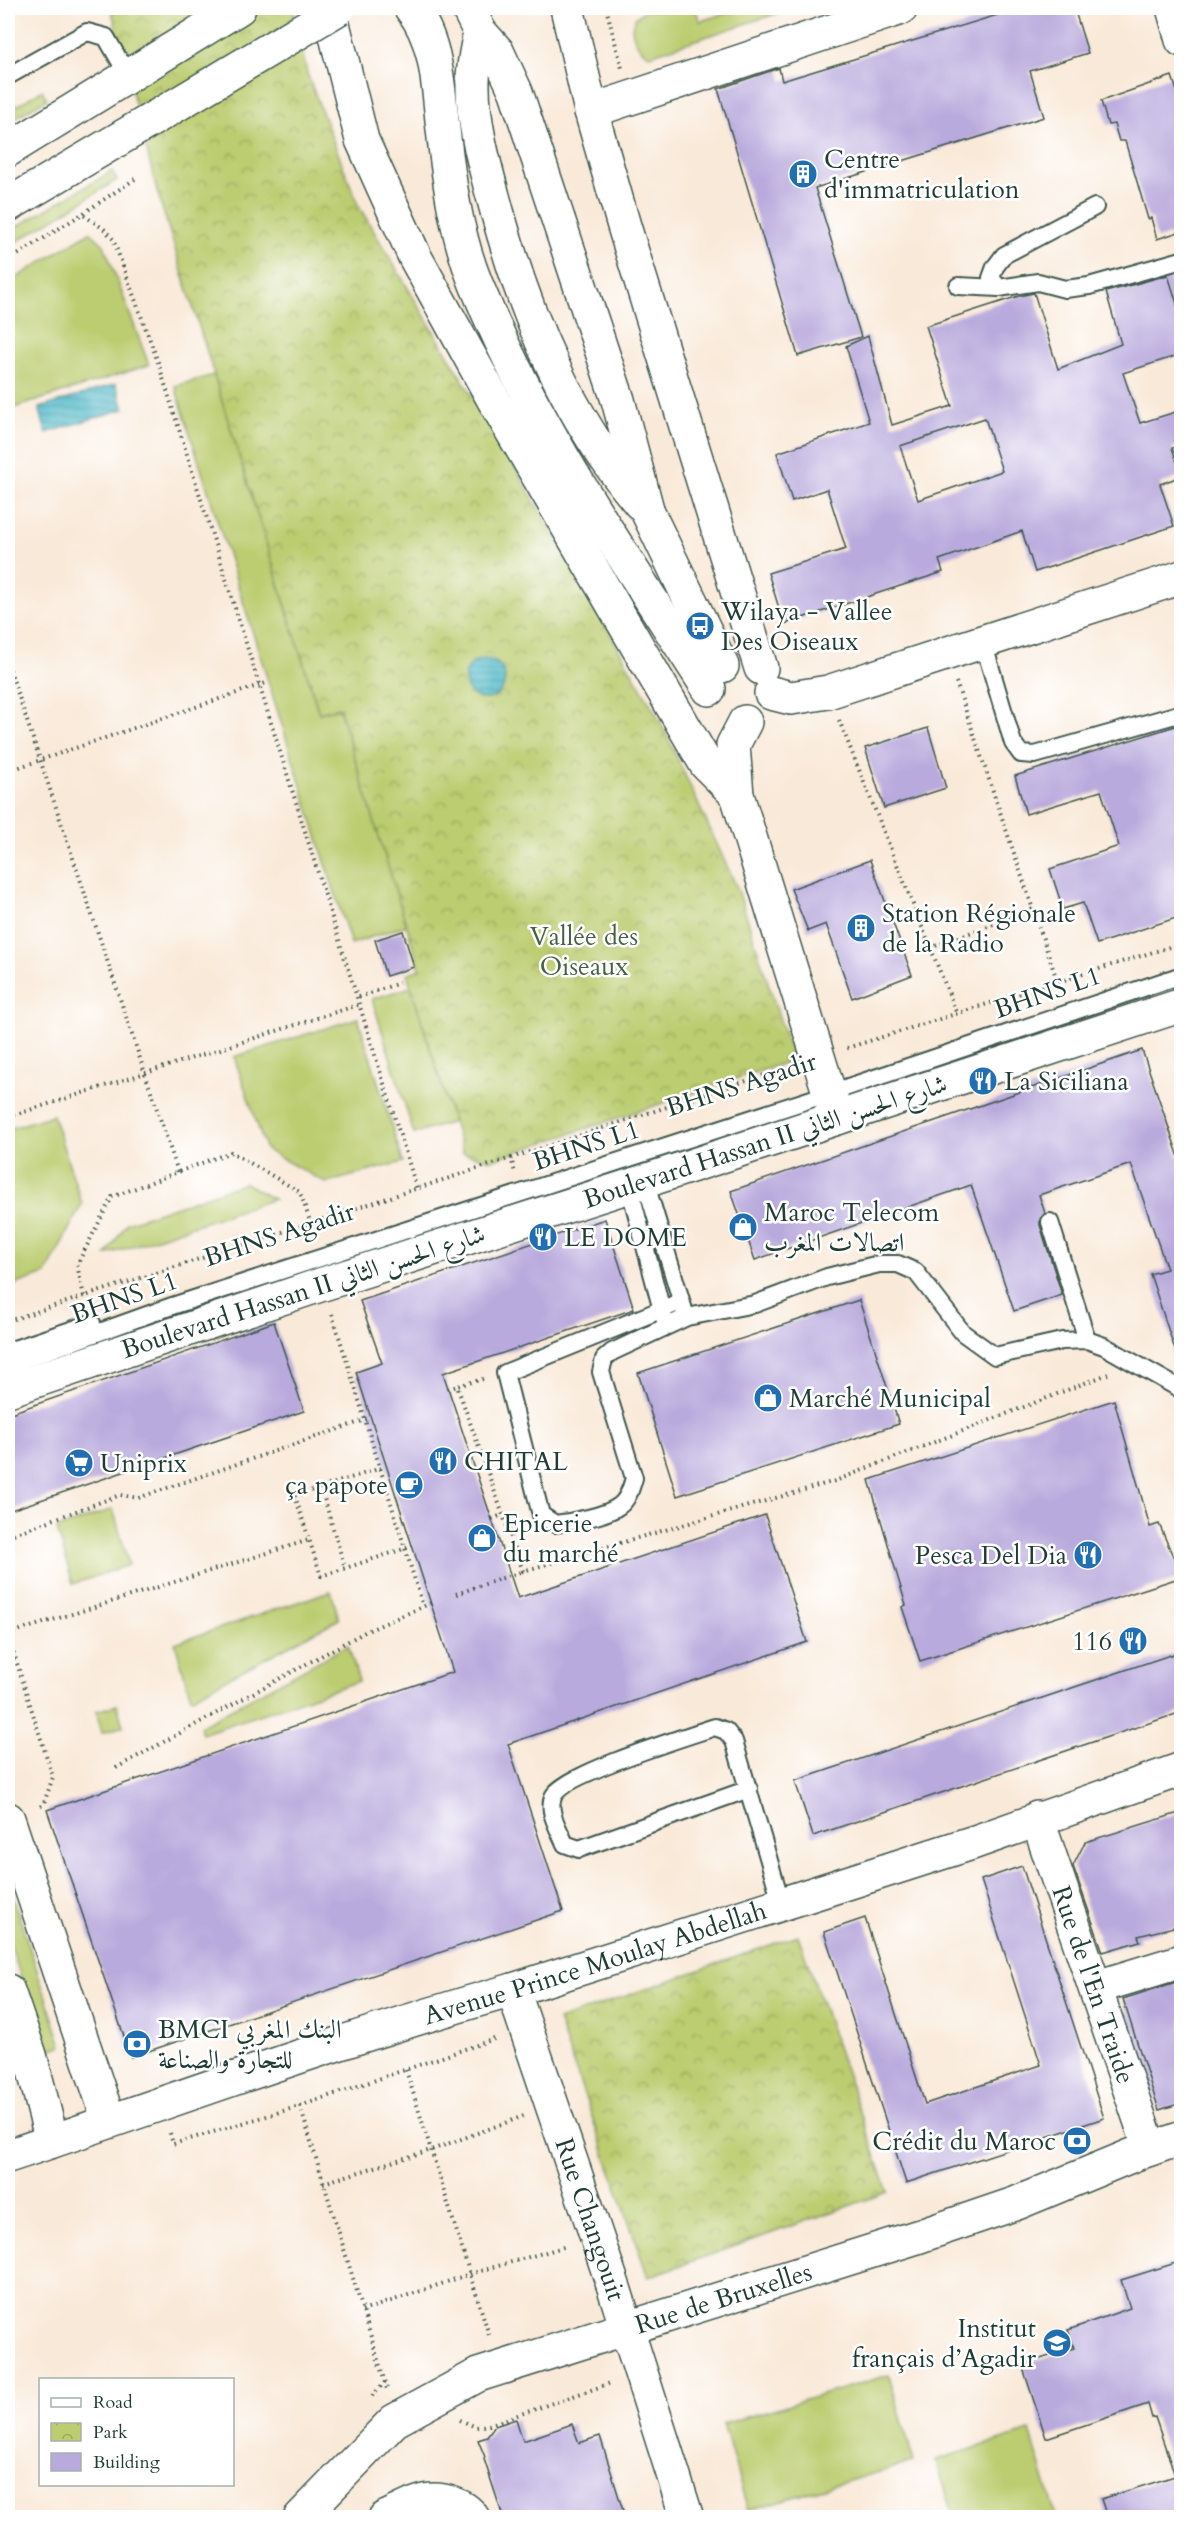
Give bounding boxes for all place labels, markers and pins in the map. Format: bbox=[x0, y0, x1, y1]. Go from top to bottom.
place label: Centre d'immatriculation bbox=[824, 142, 1020, 207]
building icon: Centre d'immatriculation bbox=[787, 158, 819, 190]
place label: Wilaya - Vallee Des Oiseaux bbox=[720, 594, 893, 659]
bus stop icon: Wilaya - Vallee Des Oiseaux bbox=[684, 610, 716, 642]
place label: Station Régionale de la Radio bbox=[882, 896, 1076, 961]
building icon: Station Régionale de la Radio bbox=[845, 912, 877, 944]
place label: La Siciliana bbox=[1004, 1064, 1129, 1099]
restaurant icon: La Siciliana bbox=[967, 1065, 999, 1097]
place label: Maroc Telecom اتصالات المغرب bbox=[764, 1195, 939, 1260]
shop icon: Maroc Telecom اتصالات المغرب bbox=[727, 1211, 759, 1243]
place label: LE DOME bbox=[564, 1220, 687, 1255]
restaurant icon: LE DOME bbox=[527, 1221, 559, 1253]
place label: Marché Municipal bbox=[789, 1381, 991, 1416]
shop icon: Marché Municipal bbox=[752, 1382, 784, 1414]
place label: CHITAL bbox=[464, 1444, 568, 1479]
restaurant icon: CHITAL bbox=[427, 1445, 459, 1477]
place label: Uniprix bbox=[100, 1446, 187, 1481]
supermarket icon: Uniprix bbox=[63, 1447, 95, 1479]
place label: ça papote bbox=[285, 1468, 388, 1503]
cafe icon: ça papote bbox=[393, 1469, 425, 1501]
place label: Epicerie du marché bbox=[503, 1506, 619, 1571]
shop icon: Epicerie du marché bbox=[466, 1522, 498, 1554]
place label: Pesca Del Dia bbox=[915, 1538, 1067, 1573]
restaurant icon: Pesca Del Dia bbox=[1072, 1539, 1104, 1571]
place label: 116 bbox=[1072, 1624, 1112, 1659]
restaurant icon: 116 bbox=[1117, 1625, 1149, 1657]
place label: BMCI البنك المغربي للتجارة والصناعة bbox=[158, 2012, 342, 2077]
bank icon: BMCI البنك المغربي للتجارة والصناعة bbox=[121, 2028, 153, 2060]
place label: Crédit du Maroc bbox=[872, 2124, 1056, 2159]
bank icon: Crédit du Maroc bbox=[1061, 2125, 1093, 2157]
place label: Institut français d’Agadir bbox=[852, 2311, 1037, 2376]
school or university icon: Institut français d’Agadir bbox=[1041, 2327, 1073, 2359]

